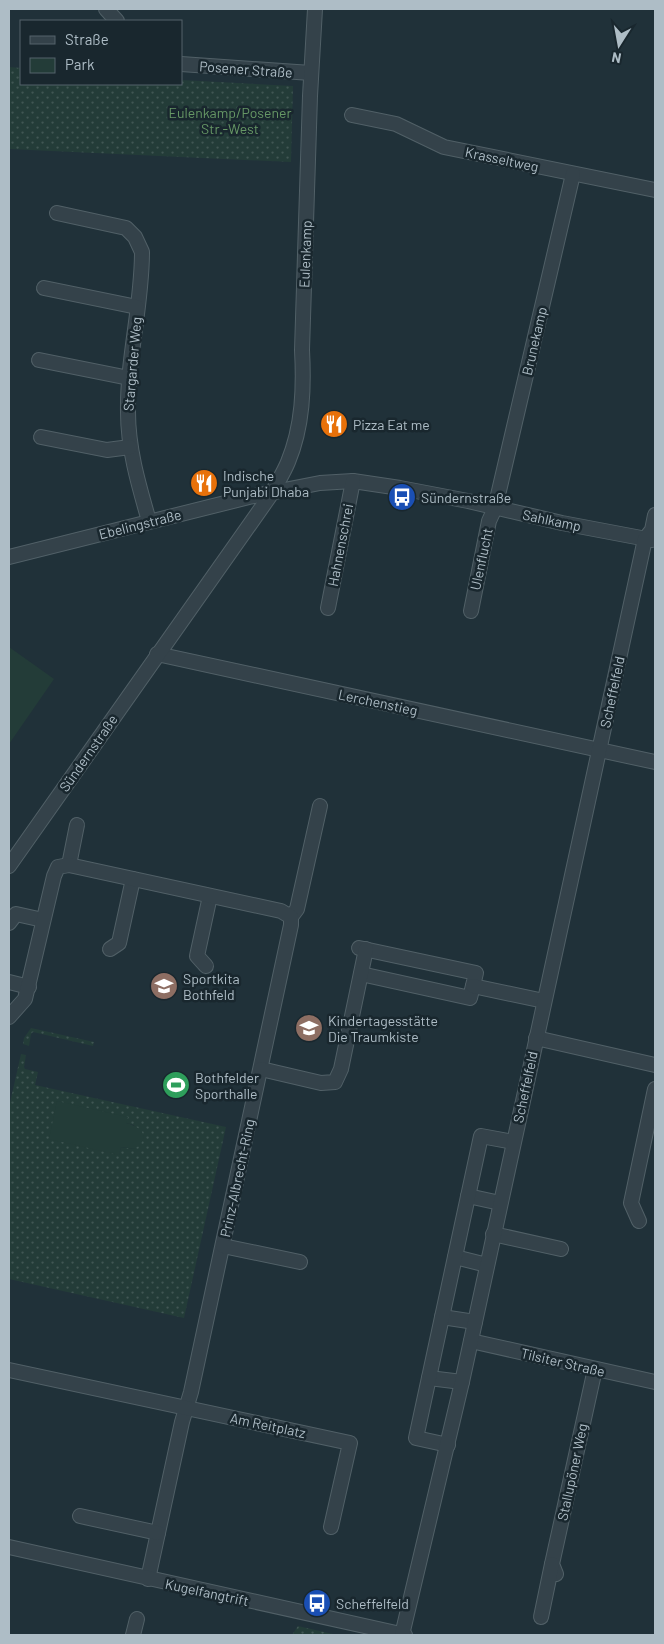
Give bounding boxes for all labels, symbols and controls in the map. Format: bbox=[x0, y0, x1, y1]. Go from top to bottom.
legend bbox=[20, 20, 182, 85]
north arrow bbox=[594, 20, 644, 70]
text: Straße bbox=[65, 30, 109, 48]
text: N bbox=[610, 49, 623, 67]
text: Park bbox=[65, 55, 95, 73]
street label: Posener Straße bbox=[199, 57, 293, 81]
park label: Eulenkamp/Posener Str.-West bbox=[169, 104, 291, 137]
street label: Krasseltweg bbox=[464, 143, 540, 175]
street label: Eulenkamp bbox=[295, 220, 315, 288]
street label: Brunekamp bbox=[518, 305, 550, 377]
street label: Stargarder Weg bbox=[119, 316, 145, 412]
restaurant icon: Pizza Eat me bbox=[319, 409, 349, 439]
place label: Pizza Eat me bbox=[353, 416, 430, 433]
place label: Indische Punjabi Dhaba bbox=[223, 467, 309, 500]
restaurant icon: Indische Punjabi Dhaba bbox=[189, 468, 219, 498]
bus stop icon: Sündernstraße bbox=[387, 482, 417, 512]
place label: Sündernstraße bbox=[421, 489, 511, 506]
street label: Hahnenschrei bbox=[324, 502, 356, 588]
street label: Ebelingstraße bbox=[97, 506, 183, 542]
street label: Sahlkamp bbox=[521, 506, 583, 534]
street label: Ulenflucht bbox=[466, 526, 496, 592]
street label: Scheffelfeld bbox=[596, 655, 628, 729]
street label: Lerchenstieg bbox=[337, 685, 419, 719]
street label: Sündernstraße bbox=[55, 711, 121, 795]
place label: Sportkita Bothfeld bbox=[183, 970, 240, 1003]
school or university icon: Sportkita Bothfeld bbox=[149, 971, 179, 1001]
place label: Kindertagesstätte Die Traumkiste bbox=[328, 1012, 438, 1045]
school or university icon: Kindertagesstätte Die Traumkiste bbox=[294, 1013, 324, 1043]
street label: Scheffelfeld bbox=[509, 1050, 541, 1124]
place label: Bothfelder Sporthalle bbox=[195, 1069, 259, 1102]
sports icon: Bothfelder Sporthalle bbox=[161, 1070, 191, 1100]
street label: Prinz-Albrecht-Ring bbox=[216, 1117, 258, 1239]
street label: Tilsiter Straße bbox=[519, 1344, 607, 1380]
street label: Am Reitplatz bbox=[229, 1409, 307, 1441]
street label: Stallupöner Weg bbox=[553, 1422, 591, 1522]
street label: Kugelfangtrift bbox=[164, 1575, 250, 1609]
bus stop icon: Scheffelfeld bbox=[302, 1588, 332, 1618]
place label: Scheffelfeld bbox=[336, 1595, 409, 1612]

